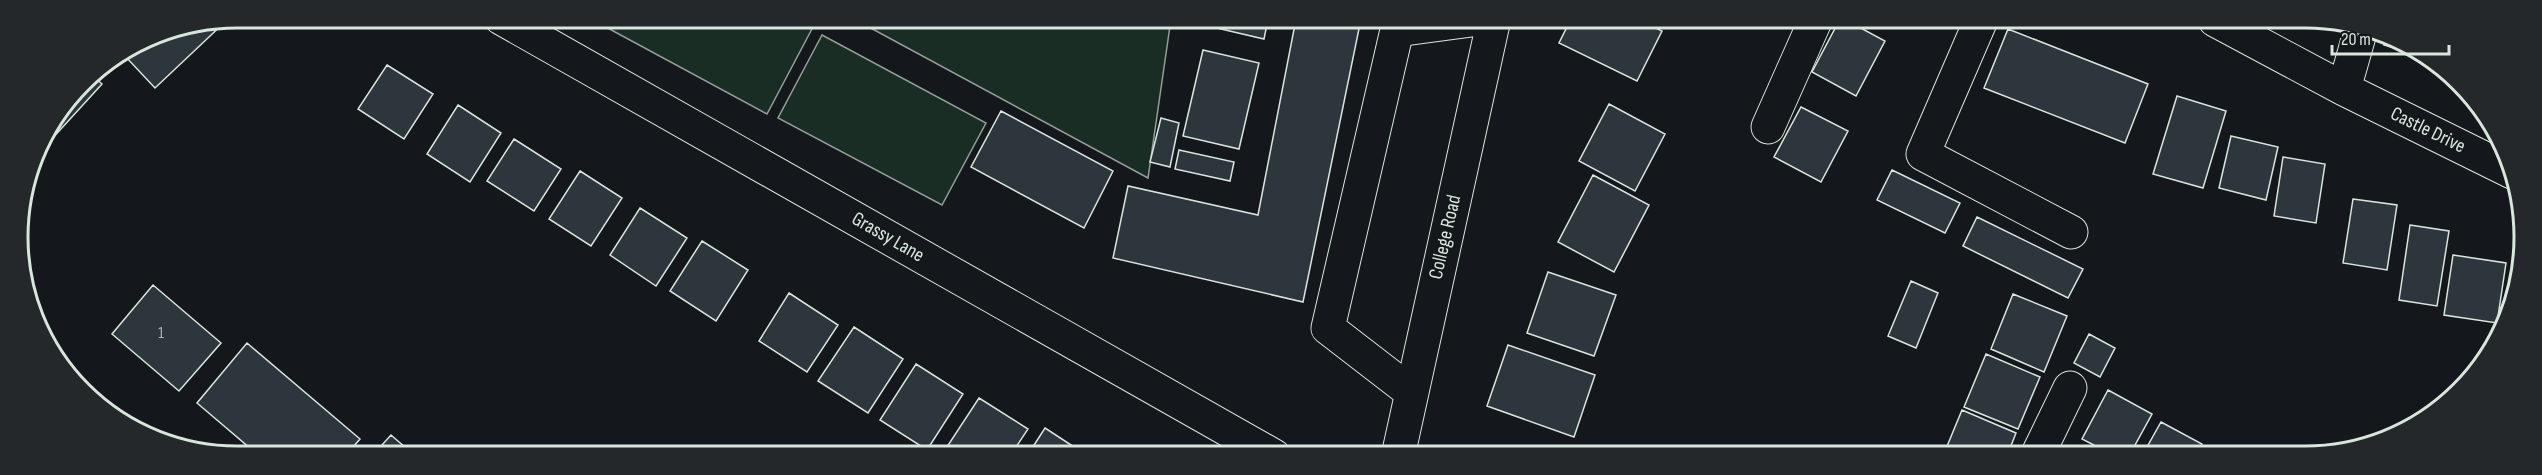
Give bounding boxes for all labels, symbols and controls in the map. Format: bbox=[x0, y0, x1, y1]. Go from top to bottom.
scale bar bbox=[2332, 18, 2449, 56]
text: 20 m bbox=[2341, 29, 2371, 50]
street label: Castle Drive bbox=[2387, 102, 2469, 158]
street label: College Road bbox=[1424, 193, 1466, 281]
street label: Grassy Lane bbox=[847, 207, 929, 267]
house number: 1 bbox=[158, 324, 164, 343]

